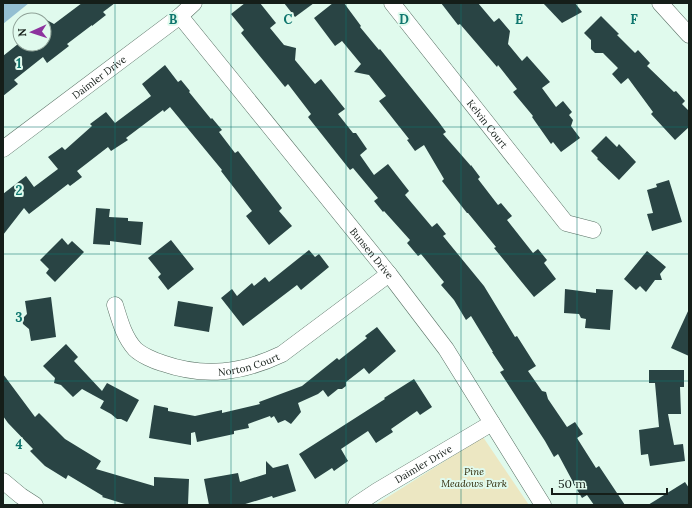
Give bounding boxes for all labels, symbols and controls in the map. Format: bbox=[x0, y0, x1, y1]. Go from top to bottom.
text: B bbox=[169, 11, 178, 28]
text: C bbox=[284, 11, 293, 28]
text: D bbox=[399, 11, 409, 28]
text: E bbox=[515, 11, 523, 28]
text: F bbox=[630, 11, 638, 28]
north arrow bbox=[12, 12, 52, 52]
text: N bbox=[15, 27, 29, 37]
street label: Daimler Drive bbox=[70, 52, 129, 102]
text: 1 bbox=[16, 55, 22, 72]
street label: Kelvin Court bbox=[464, 97, 510, 151]
text: 2 bbox=[16, 182, 23, 199]
street label: Bunsen Drive bbox=[347, 225, 397, 282]
text: 3 bbox=[15, 309, 23, 326]
street label: Norton Court bbox=[218, 350, 282, 379]
text: 4 bbox=[15, 436, 23, 453]
street label: Daimler Drive bbox=[392, 442, 455, 486]
park label: Pine Meadows Park bbox=[441, 465, 507, 490]
scale bar bbox=[552, 470, 667, 496]
text: 50 m bbox=[558, 476, 586, 491]

